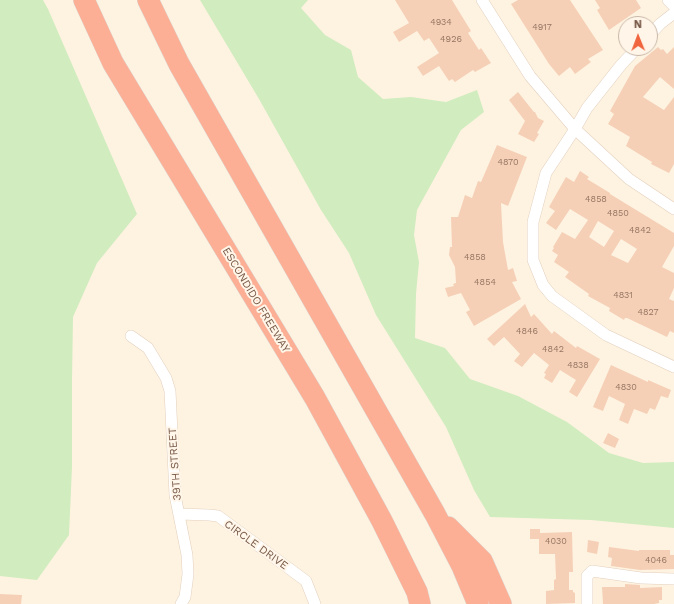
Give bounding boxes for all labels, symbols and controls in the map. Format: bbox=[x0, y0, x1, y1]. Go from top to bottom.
north arrow bbox=[618, 16, 658, 56]
house number: 4934 bbox=[430, 17, 452, 27]
text: N bbox=[634, 18, 642, 31]
house number: 4917 bbox=[532, 22, 552, 32]
house number: 4926 bbox=[440, 34, 462, 44]
house number: 4870 bbox=[497, 157, 519, 167]
house number: 4858 bbox=[585, 194, 607, 204]
house number: 4850 bbox=[607, 208, 629, 218]
house number: 4842 bbox=[629, 225, 651, 235]
street label: ESCONDIDO FREEWAY bbox=[219, 245, 293, 355]
house number: 4858 bbox=[464, 252, 486, 262]
house number: 4854 bbox=[474, 277, 496, 287]
house number: 4831 bbox=[613, 290, 633, 300]
house number: 4827 bbox=[637, 307, 659, 317]
house number: 4846 bbox=[516, 326, 538, 336]
house number: 4842 bbox=[542, 344, 564, 354]
house number: 4838 bbox=[567, 360, 589, 370]
house number: 4830 bbox=[615, 382, 637, 392]
street label: 39TH STREET bbox=[166, 427, 184, 501]
street label: CIRCLE DRIVE bbox=[222, 517, 290, 573]
house number: 4030 bbox=[545, 536, 567, 546]
house number: 4046 bbox=[645, 555, 667, 565]

